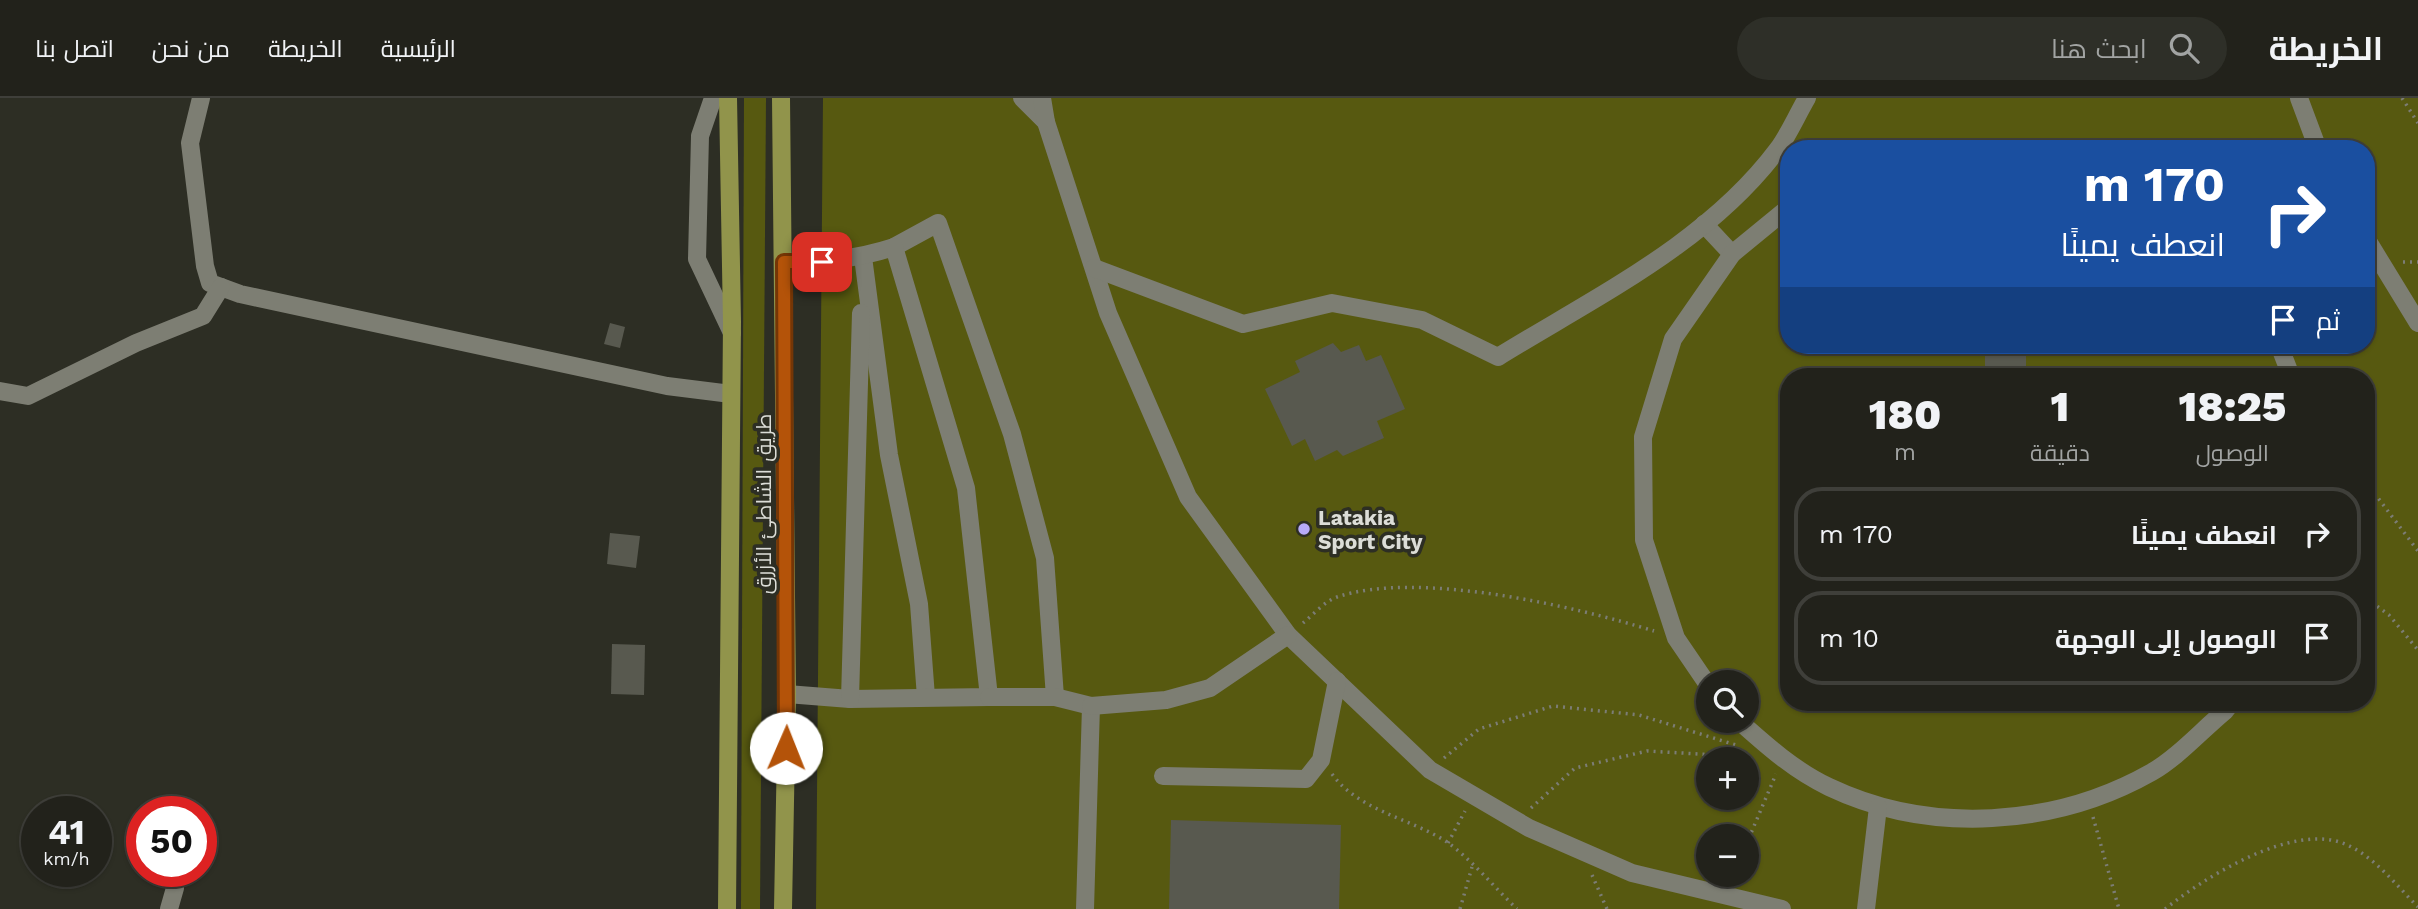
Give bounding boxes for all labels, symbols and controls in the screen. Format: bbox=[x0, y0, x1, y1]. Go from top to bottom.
search box bbox=[1737, 17, 2227, 80]
icon: search bbox=[2165, 29, 2203, 67]
text: الخريطة bbox=[2269, 29, 2383, 68]
text: ابحث هنا bbox=[2051, 34, 2147, 64]
text: اتصل بنا bbox=[35, 35, 114, 63]
text: من نحن bbox=[152, 35, 230, 63]
text: الخريطة bbox=[268, 35, 343, 63]
text: الرئيسية bbox=[381, 35, 456, 63]
text: 170 m bbox=[2084, 155, 2225, 213]
icon: right bbox=[2249, 168, 2340, 259]
text: انعطف يمينًا bbox=[2060, 226, 2225, 264]
pin bbox=[792, 232, 852, 292]
icon: arrive bbox=[803, 243, 841, 281]
icon: arrive bbox=[2264, 301, 2302, 339]
text: ثم bbox=[2316, 306, 2340, 336]
text: 1 bbox=[2051, 382, 2069, 431]
text: 18:25 bbox=[2179, 382, 2286, 431]
text: 180 bbox=[1869, 390, 1941, 439]
street label: طريق الشاطئ الأزرق bbox=[751, 414, 777, 594]
text: m bbox=[1894, 439, 1916, 466]
text: دقيقة bbox=[2030, 440, 2090, 467]
text: الوصول bbox=[2196, 440, 2269, 467]
place label: Latakia Sport City bbox=[1318, 505, 1423, 554]
icon: right bbox=[2298, 515, 2336, 553]
text: 170 m bbox=[1819, 519, 1893, 549]
text: انعطف يمينًا bbox=[2131, 520, 2277, 550]
marker: Latakia Sport City bbox=[1296, 521, 1312, 537]
icon: arrive bbox=[2298, 619, 2336, 657]
text: 10 m bbox=[1819, 623, 1879, 653]
text: الوصول إلى الوجهة bbox=[2055, 624, 2277, 654]
map controls bbox=[1696, 670, 1759, 887]
button: search bbox=[1696, 670, 1759, 733]
position arrow bbox=[749, 711, 823, 785]
button: + bbox=[1696, 747, 1759, 810]
speed limit sign: 50 bbox=[126, 796, 217, 887]
text: 41 bbox=[48, 811, 85, 853]
button: − bbox=[1696, 824, 1759, 887]
text: km/h bbox=[43, 848, 90, 869]

